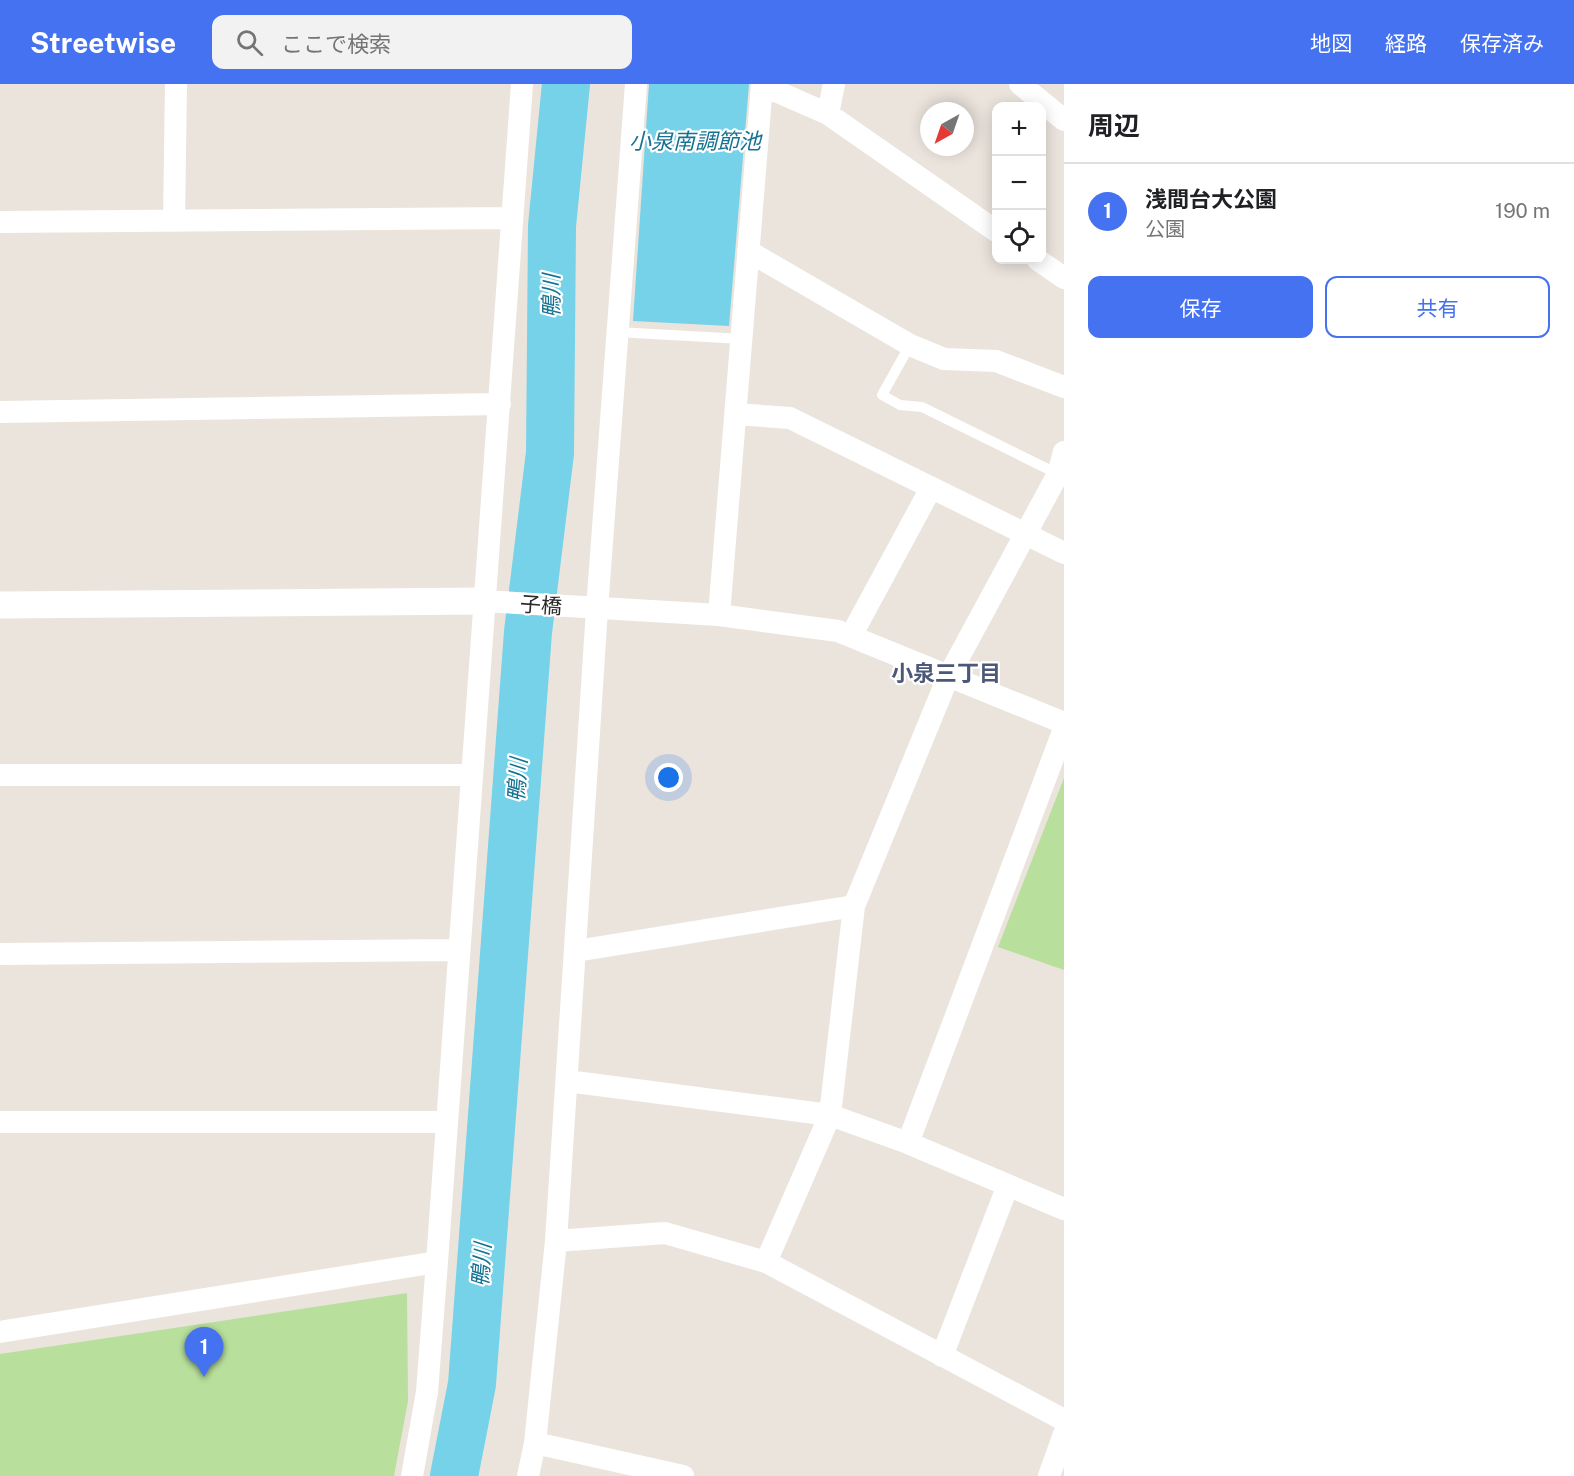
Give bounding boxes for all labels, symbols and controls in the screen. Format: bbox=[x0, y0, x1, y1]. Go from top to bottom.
search box bbox=[212, 15, 632, 69]
text: Streetwise bbox=[30, 26, 176, 59]
icon: search bbox=[233, 26, 266, 59]
text: ここで検索 bbox=[281, 31, 391, 57]
text: 地図 bbox=[1310, 31, 1352, 56]
text: 経路 bbox=[1385, 31, 1427, 56]
text: 保存済み bbox=[1460, 31, 1544, 56]
north arrow bbox=[920, 102, 974, 156]
map controls bbox=[992, 102, 1046, 264]
button: + bbox=[992, 102, 1046, 156]
text: 周辺 bbox=[1088, 110, 1140, 141]
water label: 小泉南調節池 bbox=[629, 128, 763, 154]
button: − bbox=[992, 156, 1046, 210]
text: 浅間台大公園 bbox=[1145, 186, 1277, 212]
text: 1 bbox=[1103, 199, 1112, 223]
text: 190 m bbox=[1495, 199, 1550, 223]
button: locate bbox=[992, 210, 1046, 264]
text: 公園 bbox=[1145, 217, 1185, 241]
water label: 鴨川 bbox=[538, 272, 564, 318]
button: 保存 bbox=[1088, 276, 1313, 338]
button: 共有 bbox=[1325, 276, 1550, 338]
street label: 子橋 bbox=[519, 591, 563, 619]
district label: 小泉三丁目 bbox=[891, 660, 1001, 686]
water label: 鴨川 bbox=[502, 755, 532, 803]
your location bbox=[654, 763, 683, 792]
water label: 鴨川 bbox=[466, 1240, 496, 1288]
pin: 1 bbox=[184, 1328, 224, 1377]

